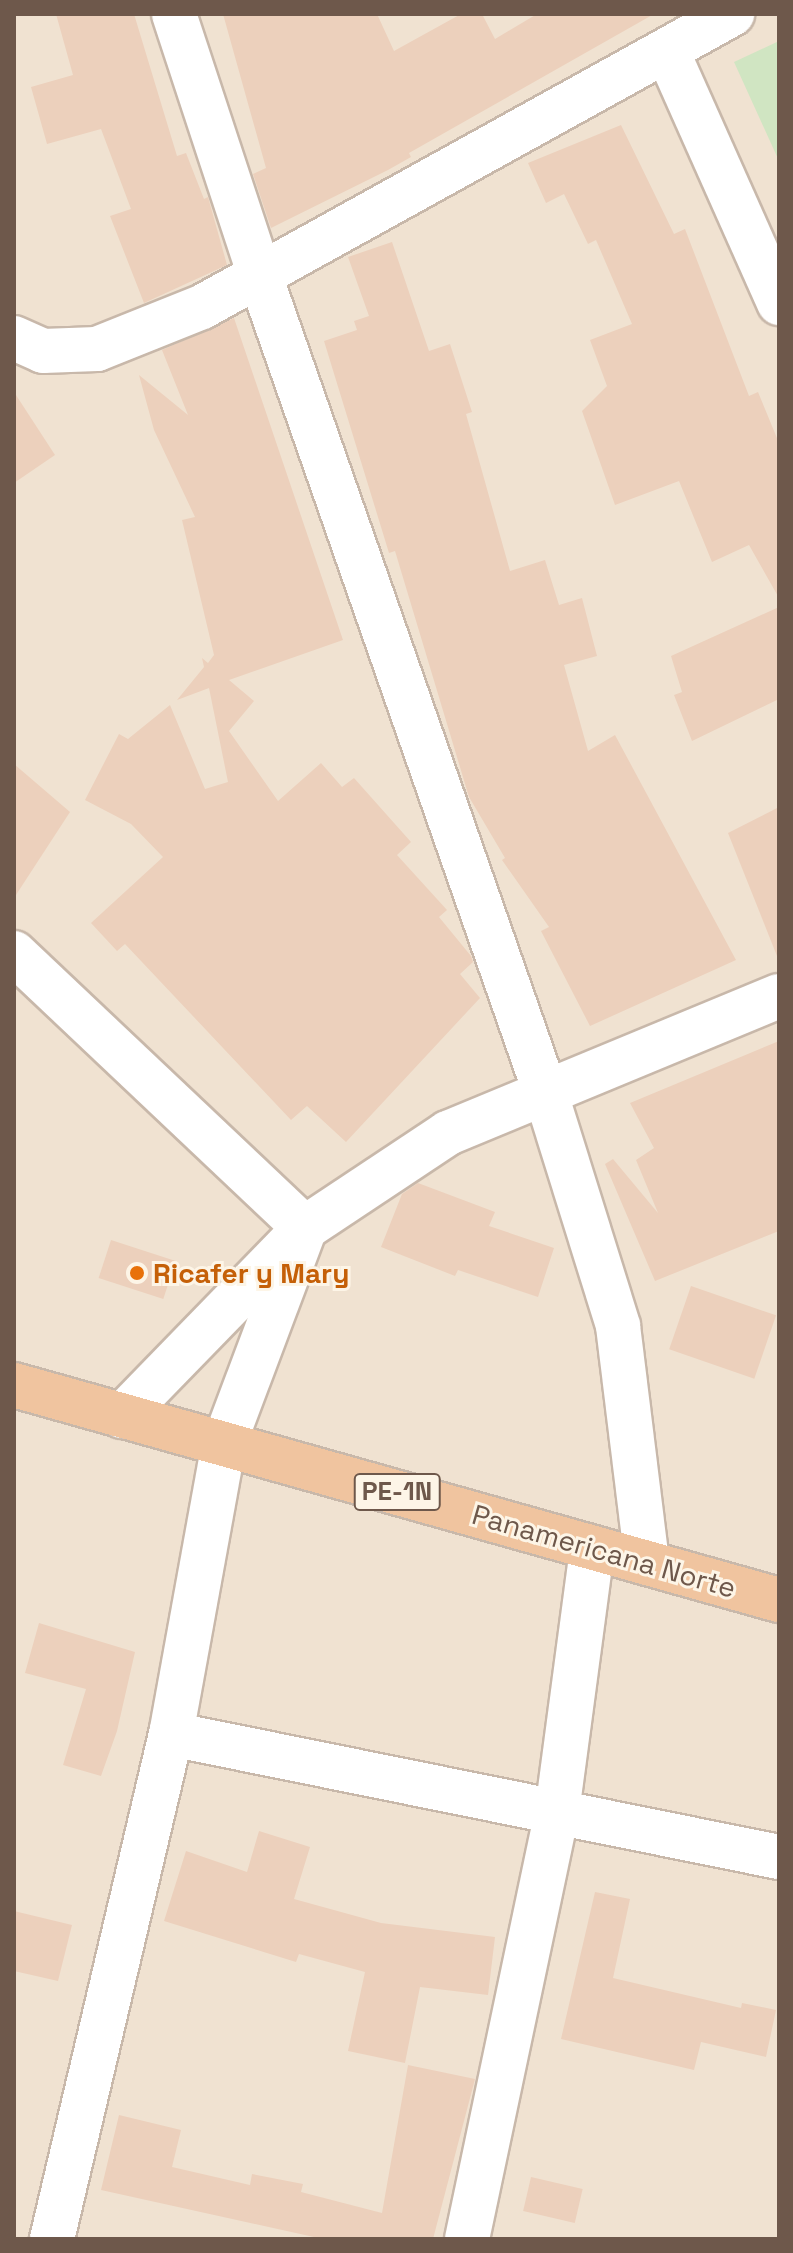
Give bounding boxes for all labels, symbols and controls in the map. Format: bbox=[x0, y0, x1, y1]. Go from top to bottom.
place label: Ricafer y Mary bbox=[153, 1256, 349, 1290]
marker: Ricafer y Mary bbox=[128, 1264, 146, 1282]
road number: PE-1N bbox=[353, 1470, 441, 1514]
street label: Panamericana Norte bbox=[468, 1497, 740, 1605]

